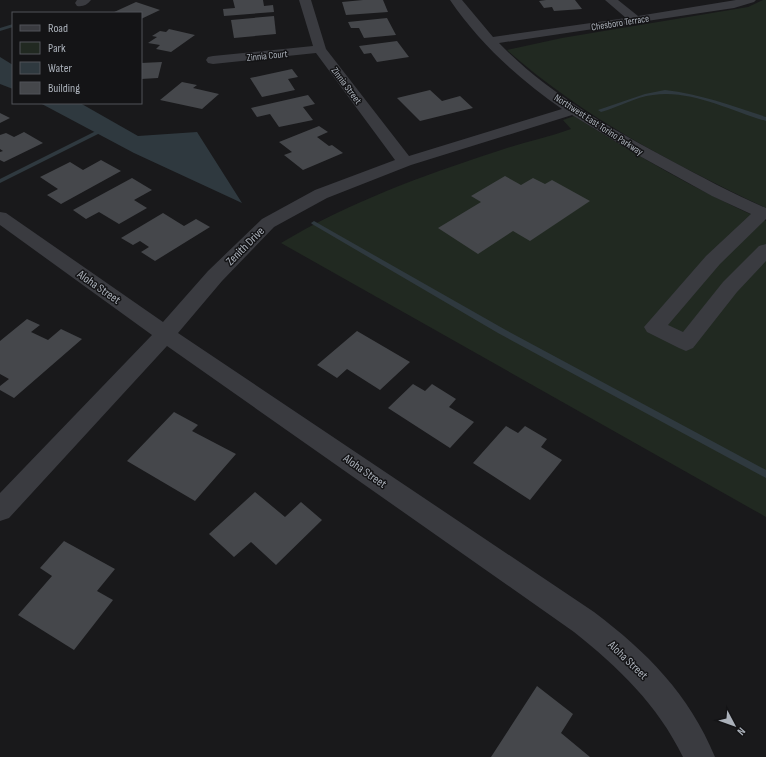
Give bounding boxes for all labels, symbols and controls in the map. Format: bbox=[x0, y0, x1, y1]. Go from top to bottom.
legend bbox=[12, 12, 142, 104]
street label: Chesboro Terrace bbox=[590, 12, 650, 33]
text: Road bbox=[48, 21, 68, 36]
text: Park bbox=[48, 41, 66, 56]
street label: Zinnia Court bbox=[246, 48, 288, 64]
text: Water bbox=[48, 61, 72, 76]
street label: Zinnia Street bbox=[328, 65, 364, 106]
text: Building bbox=[48, 81, 80, 96]
street label: Northwest East Torino Parkway bbox=[552, 92, 645, 158]
street label: Zenith Drive bbox=[223, 224, 268, 269]
street label: Aloha Street bbox=[73, 266, 124, 308]
street label: Aloha Street bbox=[339, 450, 390, 492]
street label: Aloha Street bbox=[604, 637, 651, 683]
north arrow bbox=[714, 705, 754, 745]
text: N bbox=[734, 725, 748, 738]

